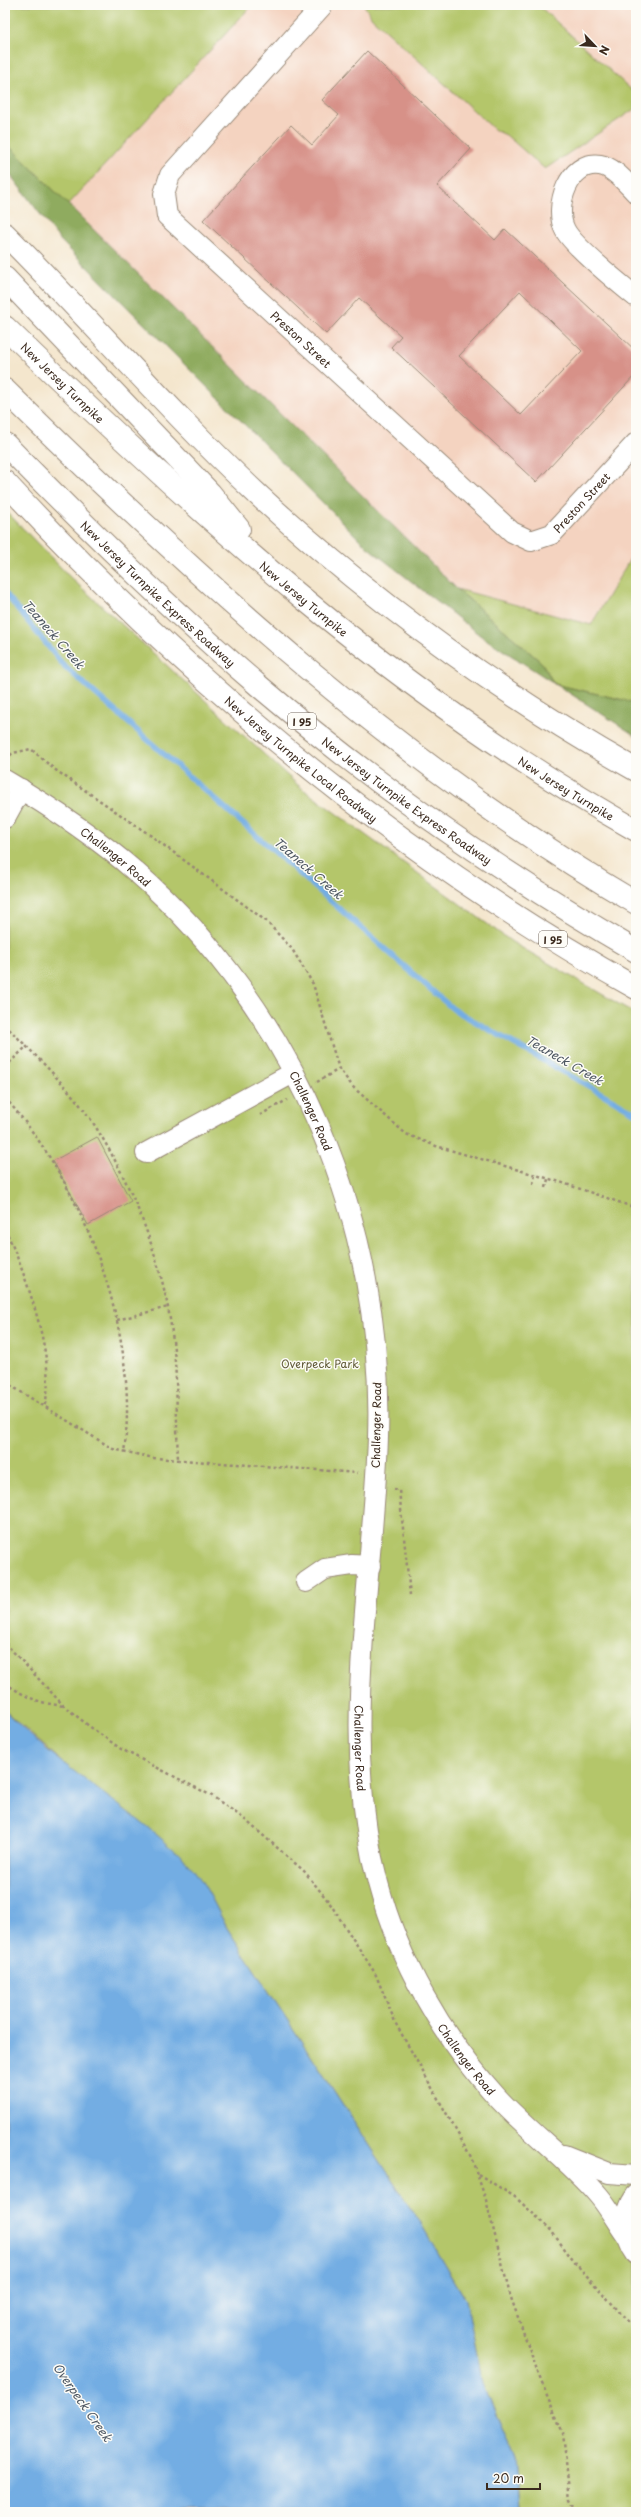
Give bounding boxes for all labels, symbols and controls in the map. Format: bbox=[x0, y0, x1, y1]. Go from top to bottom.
north arrow bbox=[575, 26, 615, 66]
text: N bbox=[595, 43, 614, 58]
street label: Preston Street bbox=[267, 307, 336, 372]
street label: New Jersey Turnpike bbox=[17, 338, 108, 427]
street label: Preston Street bbox=[549, 468, 614, 536]
street label: New Jersey Turnpike Express Roadway bbox=[77, 517, 239, 670]
street label: New Jersey Turnpike bbox=[256, 557, 352, 640]
water label: Teaneck Creek bbox=[19, 595, 90, 673]
street label: New Jersey Turnpike Local Roadway bbox=[221, 692, 381, 826]
road number: I 95 bbox=[288, 713, 316, 729]
street label: New Jersey Turnpike Express Roadway bbox=[318, 733, 495, 868]
street label: New Jersey Turnpike bbox=[515, 752, 618, 824]
street label: Challenger Road bbox=[77, 823, 155, 890]
water label: Teaneck Creek bbox=[270, 833, 348, 904]
road number: I 95 bbox=[539, 931, 567, 947]
water label: Teaneck Creek bbox=[523, 1031, 608, 1090]
street label: Challenger Road bbox=[286, 1068, 337, 1153]
park label: Overpeck Park bbox=[281, 1355, 359, 1372]
street label: Challenger Road bbox=[367, 1382, 385, 1468]
street label: Challenger Road bbox=[351, 1705, 371, 1792]
street label: Challenger Road bbox=[434, 2020, 500, 2099]
water label: Overpeck Creek bbox=[49, 2359, 117, 2446]
scale bar bbox=[487, 2465, 540, 2491]
text: 20 m bbox=[493, 2469, 524, 2487]

